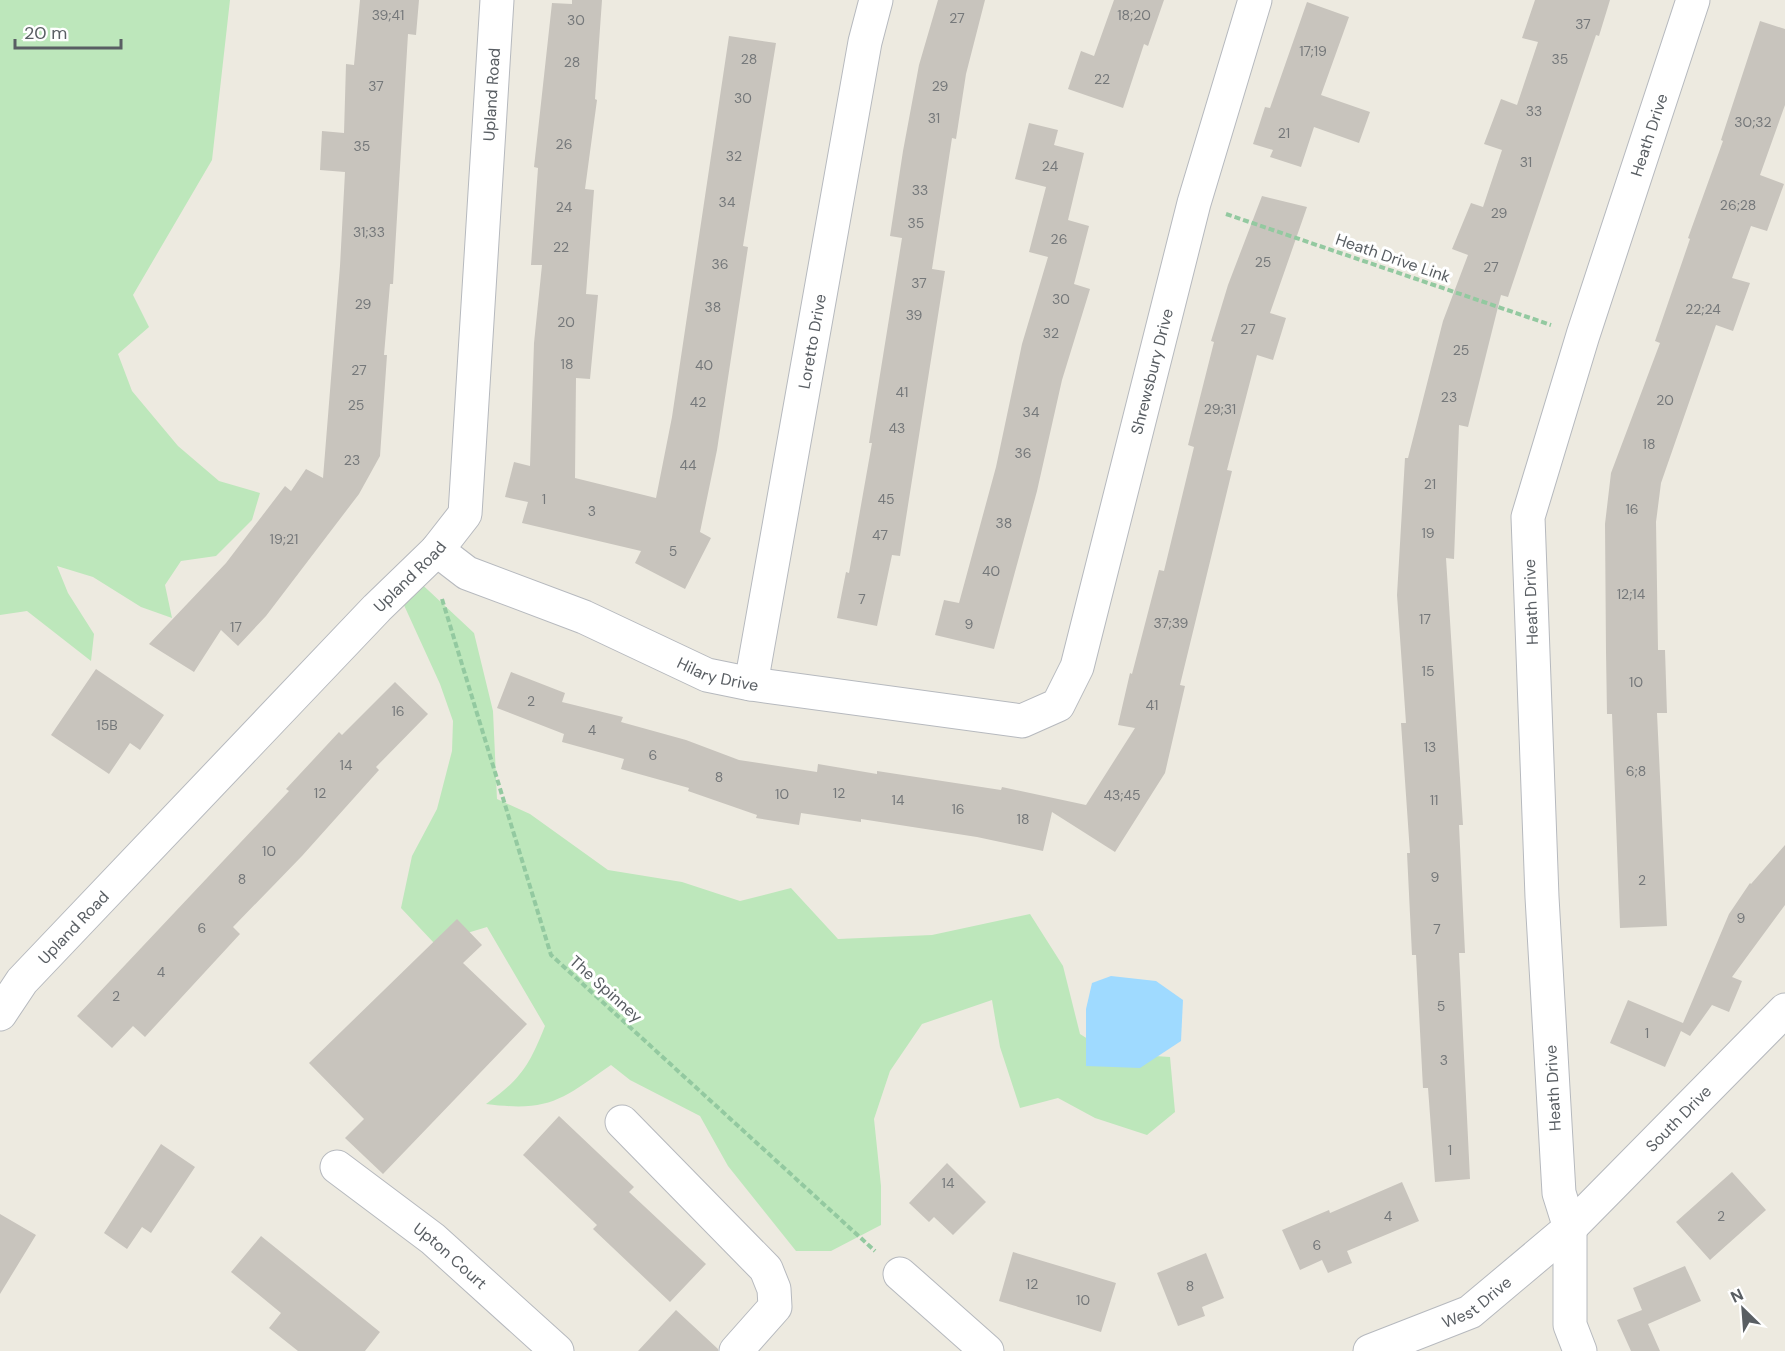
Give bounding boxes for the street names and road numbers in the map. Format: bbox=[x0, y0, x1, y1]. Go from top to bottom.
street label: Upland Road bbox=[478, 47, 505, 142]
street label: Heath Drive bbox=[1625, 91, 1672, 179]
street label: Heath Drive Link bbox=[1333, 229, 1453, 287]
street label: Loretto Drive bbox=[793, 292, 831, 391]
street label: Shrewsbury Drive bbox=[1126, 306, 1178, 437]
street label: Upland Road bbox=[369, 537, 451, 617]
street label: Heath Drive bbox=[1519, 559, 1543, 645]
street label: Hilary Drive bbox=[674, 652, 760, 695]
street label: Upland Road bbox=[33, 886, 113, 968]
street label: The Spinney bbox=[565, 951, 647, 1027]
street label: Heath Drive bbox=[1540, 1044, 1566, 1132]
street label: South Drive bbox=[1641, 1080, 1716, 1156]
street label: Upton Court bbox=[409, 1218, 492, 1294]
street label: West Drive bbox=[1439, 1271, 1516, 1332]

